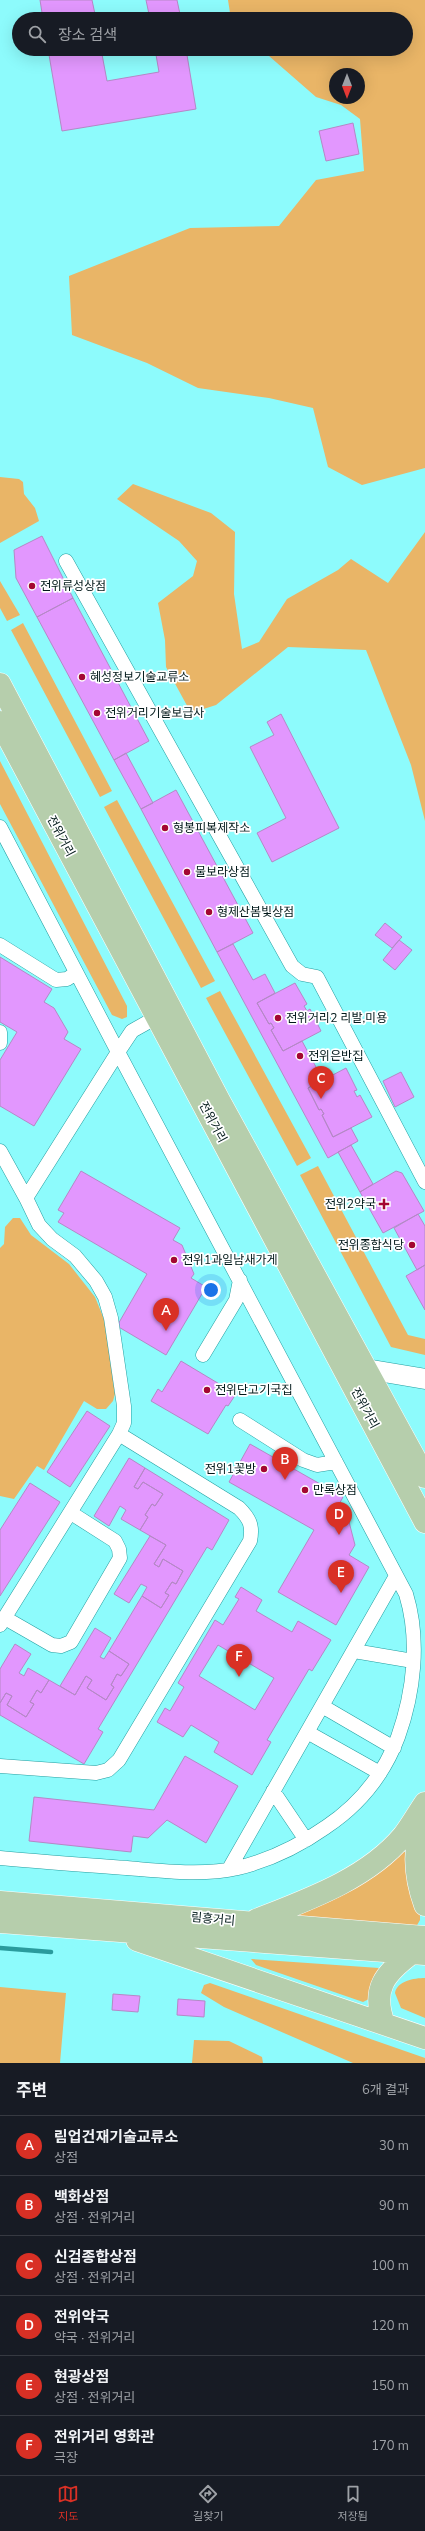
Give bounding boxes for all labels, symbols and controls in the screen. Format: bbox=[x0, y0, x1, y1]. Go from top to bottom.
search box bbox=[12, 12, 413, 56]
icon: search bbox=[26, 23, 48, 45]
text: 장소 검색 bbox=[58, 25, 117, 45]
north arrow bbox=[329, 68, 365, 104]
place label: 전위류성상점 bbox=[40, 578, 106, 594]
marker: 전위류성상점 bbox=[27, 581, 37, 591]
place label: 혜성정보기술교류소 bbox=[90, 669, 189, 685]
marker: 혜성정보기술교류소 bbox=[77, 672, 87, 682]
place label: 전위거리기술보급사 bbox=[105, 705, 204, 721]
marker: 전위거리기술보급사 bbox=[92, 708, 102, 718]
street label: 전위거리 bbox=[44, 813, 78, 859]
place label: 형봉피복제작소 bbox=[173, 820, 250, 836]
marker: 형봉피복제작소 bbox=[160, 823, 170, 833]
place label: 물보라상점 bbox=[195, 864, 250, 880]
marker: 물보라상점 bbox=[182, 867, 192, 877]
place label: 형제산봄빛상점 bbox=[217, 904, 294, 920]
marker: 형제산봄빛상점 bbox=[204, 907, 214, 917]
place label: 전위거리2 리발,미용 bbox=[286, 1010, 387, 1026]
marker: 전위거리2 리발,미용 bbox=[273, 1013, 283, 1023]
place label: 전위은반집 bbox=[308, 1048, 363, 1064]
marker: 전위은반집 bbox=[295, 1051, 305, 1061]
pin: C bbox=[308, 1066, 334, 1099]
street label: 전위거리 bbox=[196, 1099, 230, 1145]
place label: 전위2약국 bbox=[325, 1196, 376, 1212]
marker: 전위2약국 bbox=[379, 1199, 389, 1209]
place label: 전위종합식당 bbox=[338, 1237, 404, 1253]
marker: 전위종합식당 bbox=[407, 1240, 417, 1250]
place label: 전위1과일남새가게 bbox=[182, 1252, 278, 1268]
marker: 전위1과일남새가게 bbox=[169, 1255, 179, 1265]
your location bbox=[201, 1280, 221, 1300]
pin: A bbox=[153, 1298, 179, 1331]
place label: 전위단고기국집 bbox=[215, 1382, 292, 1398]
marker: 전위단고기국집 bbox=[202, 1385, 212, 1395]
street label: 전위거리 bbox=[348, 1385, 382, 1431]
pin: B bbox=[272, 1447, 298, 1480]
place label: 전위1꽃방 bbox=[205, 1461, 256, 1477]
marker: 전위1꽃방 bbox=[259, 1464, 269, 1474]
place label: 만록상점 bbox=[313, 1482, 357, 1498]
marker: 만록상점 bbox=[300, 1485, 310, 1495]
pin: D bbox=[326, 1502, 352, 1535]
pin: E bbox=[328, 1560, 354, 1593]
pin: F bbox=[226, 1644, 252, 1677]
street label: 림흥거리 bbox=[190, 1909, 236, 1929]
text: 주변 bbox=[16, 2079, 47, 2102]
text: 6개 결과 bbox=[362, 2081, 409, 2099]
text: 림업건재기술교류소 bbox=[54, 2127, 178, 2147]
text: A bbox=[24, 2137, 34, 2155]
text: 30 m bbox=[379, 2137, 409, 2155]
text: 상점 bbox=[54, 2149, 78, 2167]
text: 백화상점 bbox=[54, 2187, 109, 2207]
text: B bbox=[25, 2197, 33, 2215]
text: 90 m bbox=[379, 2197, 409, 2215]
text: 상점 · 전위거리 bbox=[54, 2209, 135, 2227]
text: 신검종합상점 bbox=[54, 2247, 137, 2267]
text: C bbox=[25, 2257, 33, 2275]
text: 100 m bbox=[371, 2257, 409, 2275]
text: 상점 · 전위거리 bbox=[54, 2269, 135, 2287]
text: 전위약국 bbox=[54, 2307, 109, 2327]
text: D bbox=[24, 2317, 34, 2335]
text: 120 m bbox=[371, 2317, 409, 2335]
text: 약국 · 전위거리 bbox=[54, 2329, 135, 2347]
text: 현광상점 bbox=[54, 2367, 109, 2387]
text: E bbox=[25, 2377, 33, 2395]
text: 150 m bbox=[371, 2377, 409, 2395]
text: 상점 · 전위거리 bbox=[54, 2389, 135, 2407]
text: 전위거리 영화관 bbox=[54, 2427, 155, 2447]
text: F bbox=[25, 2437, 33, 2455]
text: 170 m bbox=[371, 2437, 409, 2455]
text: 극장 bbox=[54, 2449, 78, 2467]
tab: 지도 bbox=[57, 2483, 79, 2524]
tab: 길찾기 bbox=[193, 2483, 223, 2524]
tab: 저장됨 bbox=[338, 2483, 368, 2524]

